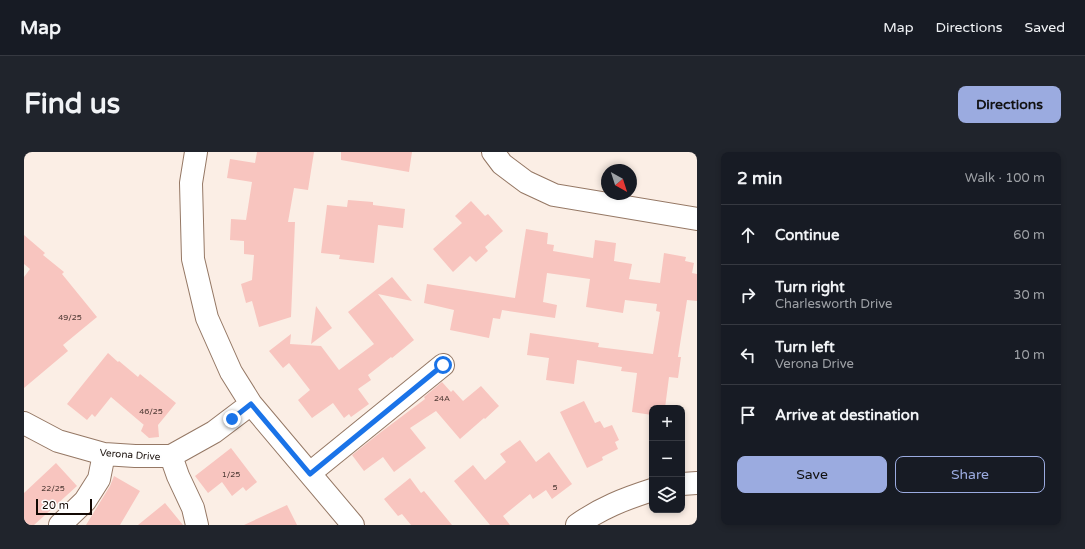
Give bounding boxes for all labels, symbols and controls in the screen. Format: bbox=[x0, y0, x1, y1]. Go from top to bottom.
text: Map bbox=[20, 17, 61, 39]
text: Map bbox=[883, 19, 914, 36]
text: Directions bbox=[936, 19, 1003, 36]
text: Saved bbox=[1025, 19, 1065, 36]
button: Directions bbox=[958, 86, 1061, 123]
text: Find us bbox=[24, 87, 120, 121]
north arrow bbox=[601, 164, 637, 200]
text: 2 min bbox=[737, 168, 782, 189]
text: Walk · 100 m bbox=[965, 170, 1045, 186]
icon: ahead bbox=[737, 224, 759, 246]
text: Continue bbox=[775, 226, 839, 244]
text: 60 m bbox=[1013, 227, 1045, 243]
text: Turn right bbox=[775, 278, 845, 296]
icon: right bbox=[737, 284, 759, 306]
text: 30 m bbox=[1013, 287, 1045, 303]
text: Charlesworth Drive bbox=[775, 296, 892, 312]
house number: 49/25 bbox=[58, 313, 82, 322]
text: Turn left bbox=[775, 338, 835, 356]
icon: left bbox=[737, 344, 759, 366]
text: 10 m bbox=[1013, 347, 1045, 363]
route start bbox=[434, 356, 452, 374]
text: Verona Drive bbox=[775, 356, 854, 372]
house number: 24A bbox=[434, 394, 450, 403]
icon: arrive bbox=[737, 404, 759, 426]
map controls bbox=[649, 405, 685, 513]
button: + bbox=[649, 405, 685, 441]
text: Arrive at destination bbox=[775, 406, 919, 424]
house number: 46/25 bbox=[139, 407, 163, 416]
route end bbox=[223, 410, 241, 428]
button: − bbox=[649, 441, 685, 477]
street label: Verona Drive bbox=[99, 447, 161, 463]
button: Save bbox=[737, 456, 887, 493]
button: Share bbox=[895, 456, 1045, 493]
house number: 1/25 bbox=[222, 470, 240, 479]
button: layers bbox=[649, 477, 685, 513]
house number: 5 bbox=[552, 483, 558, 492]
house number: 22/25 bbox=[41, 484, 65, 493]
scale bar bbox=[36, 497, 92, 516]
text: 20 m bbox=[42, 499, 69, 512]

